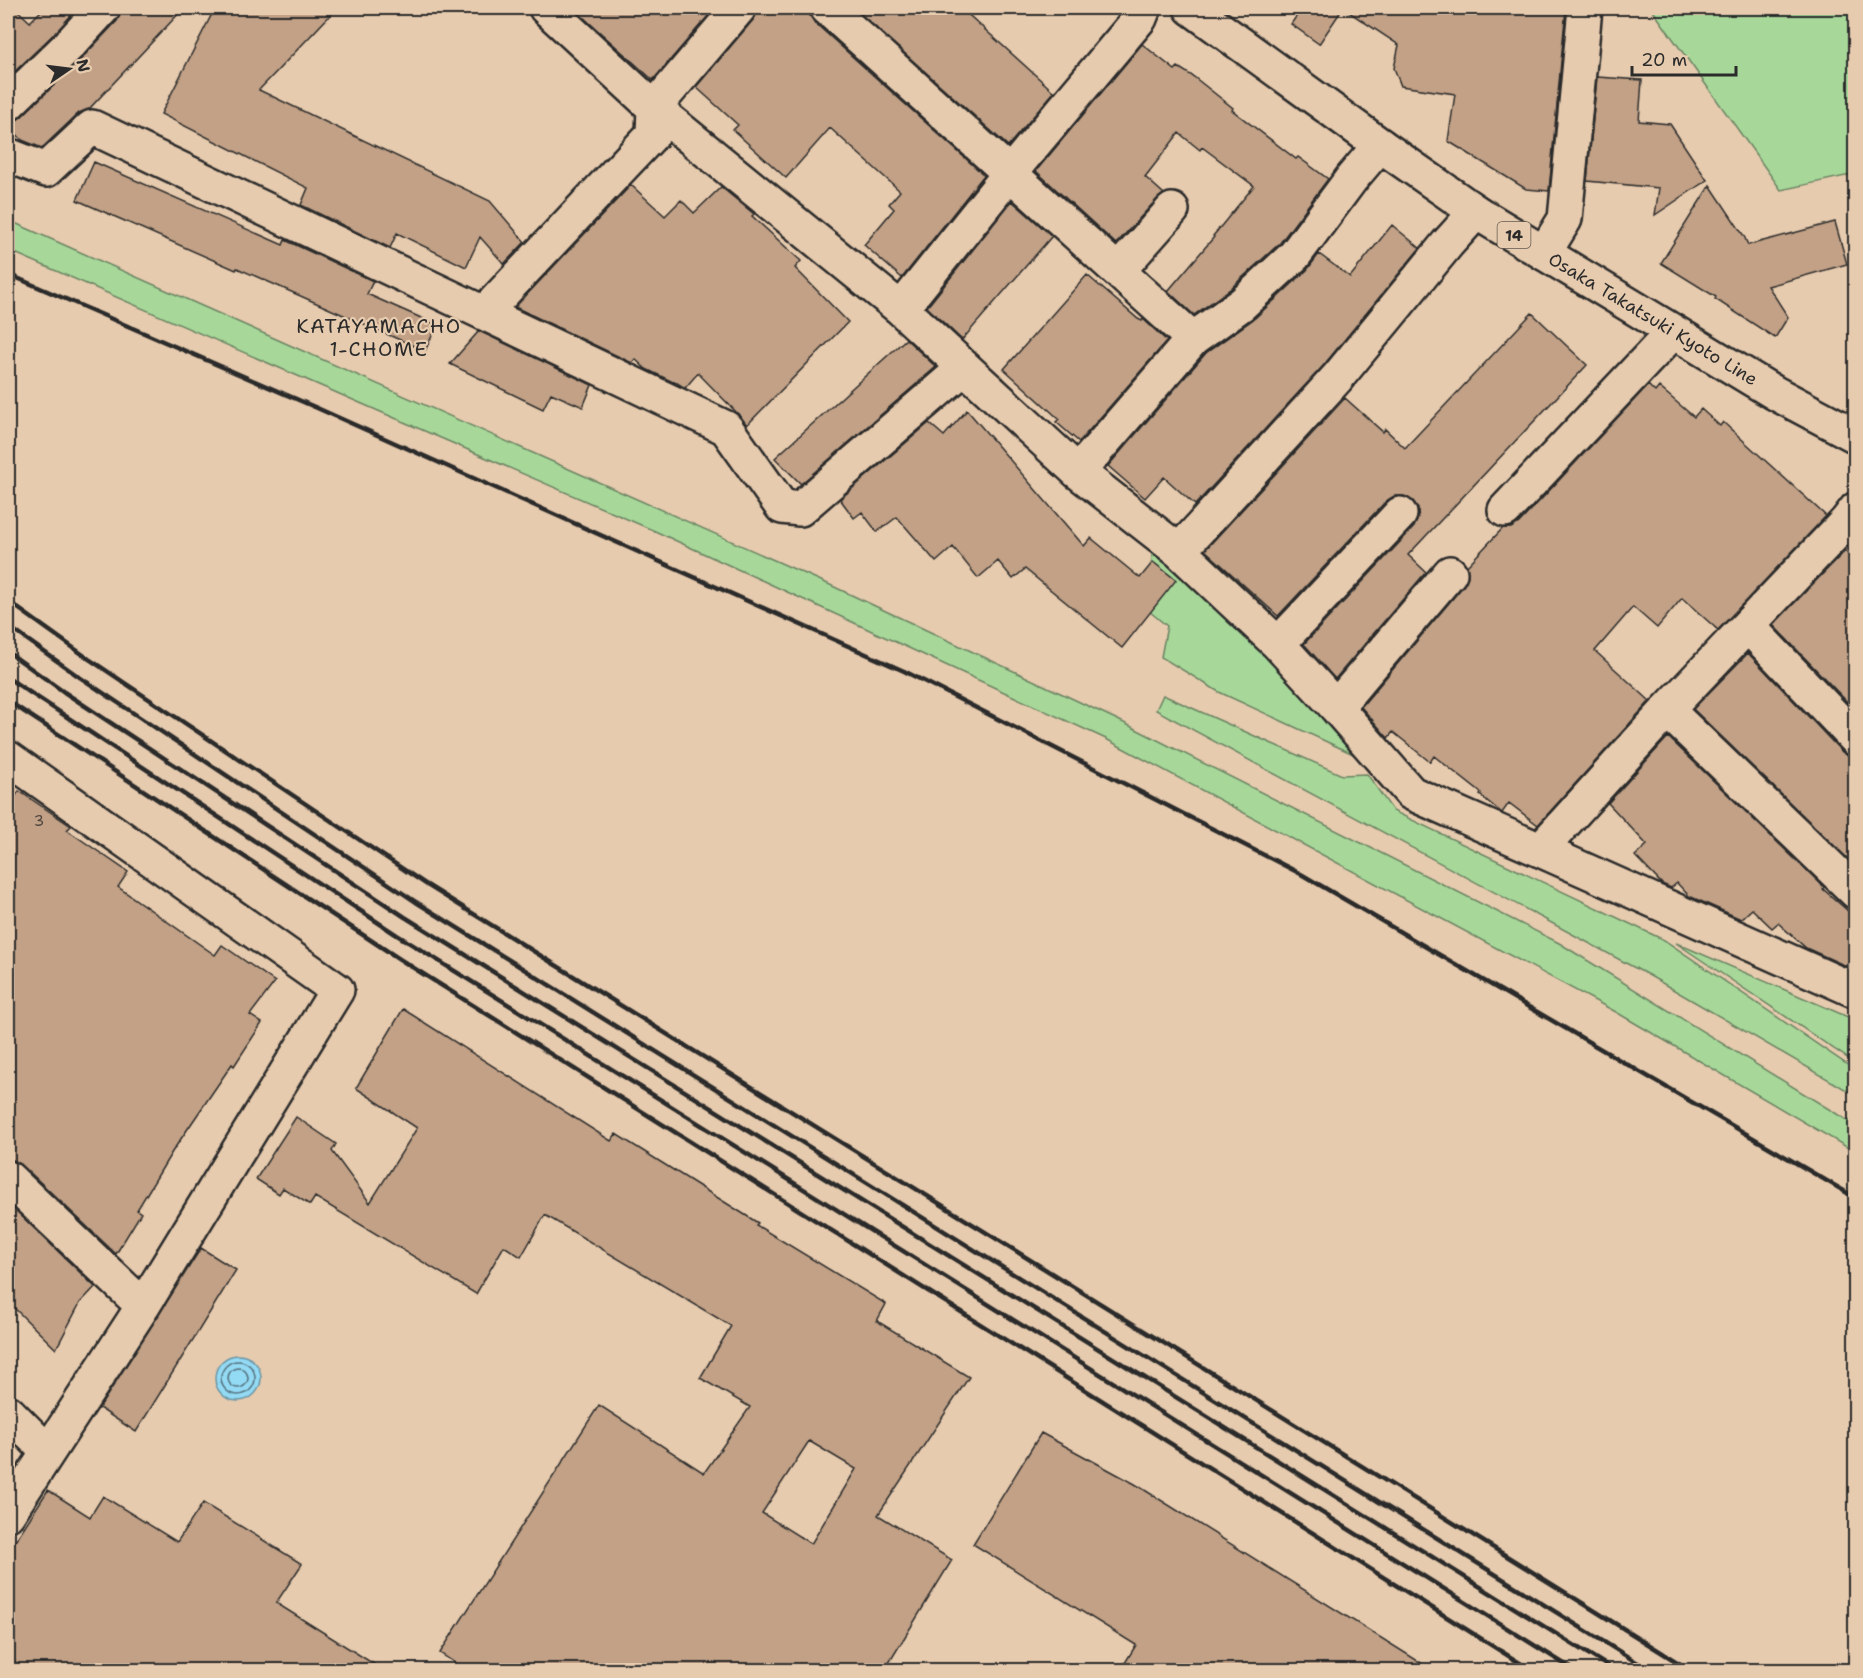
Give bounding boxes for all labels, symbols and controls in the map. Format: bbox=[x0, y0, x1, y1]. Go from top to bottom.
north arrow bbox=[39, 39, 99, 99]
scale bar bbox=[1632, 39, 1736, 77]
text: 20 m bbox=[1641, 48, 1687, 72]
text: N bbox=[71, 57, 95, 74]
road number: 14 bbox=[1498, 222, 1530, 248]
street label: Osaka Takatsuki Kyoto Line bbox=[1544, 247, 1762, 391]
district label: KATAYAMACHO 1-CHOME bbox=[296, 313, 462, 362]
house number: 3 bbox=[34, 811, 44, 831]

